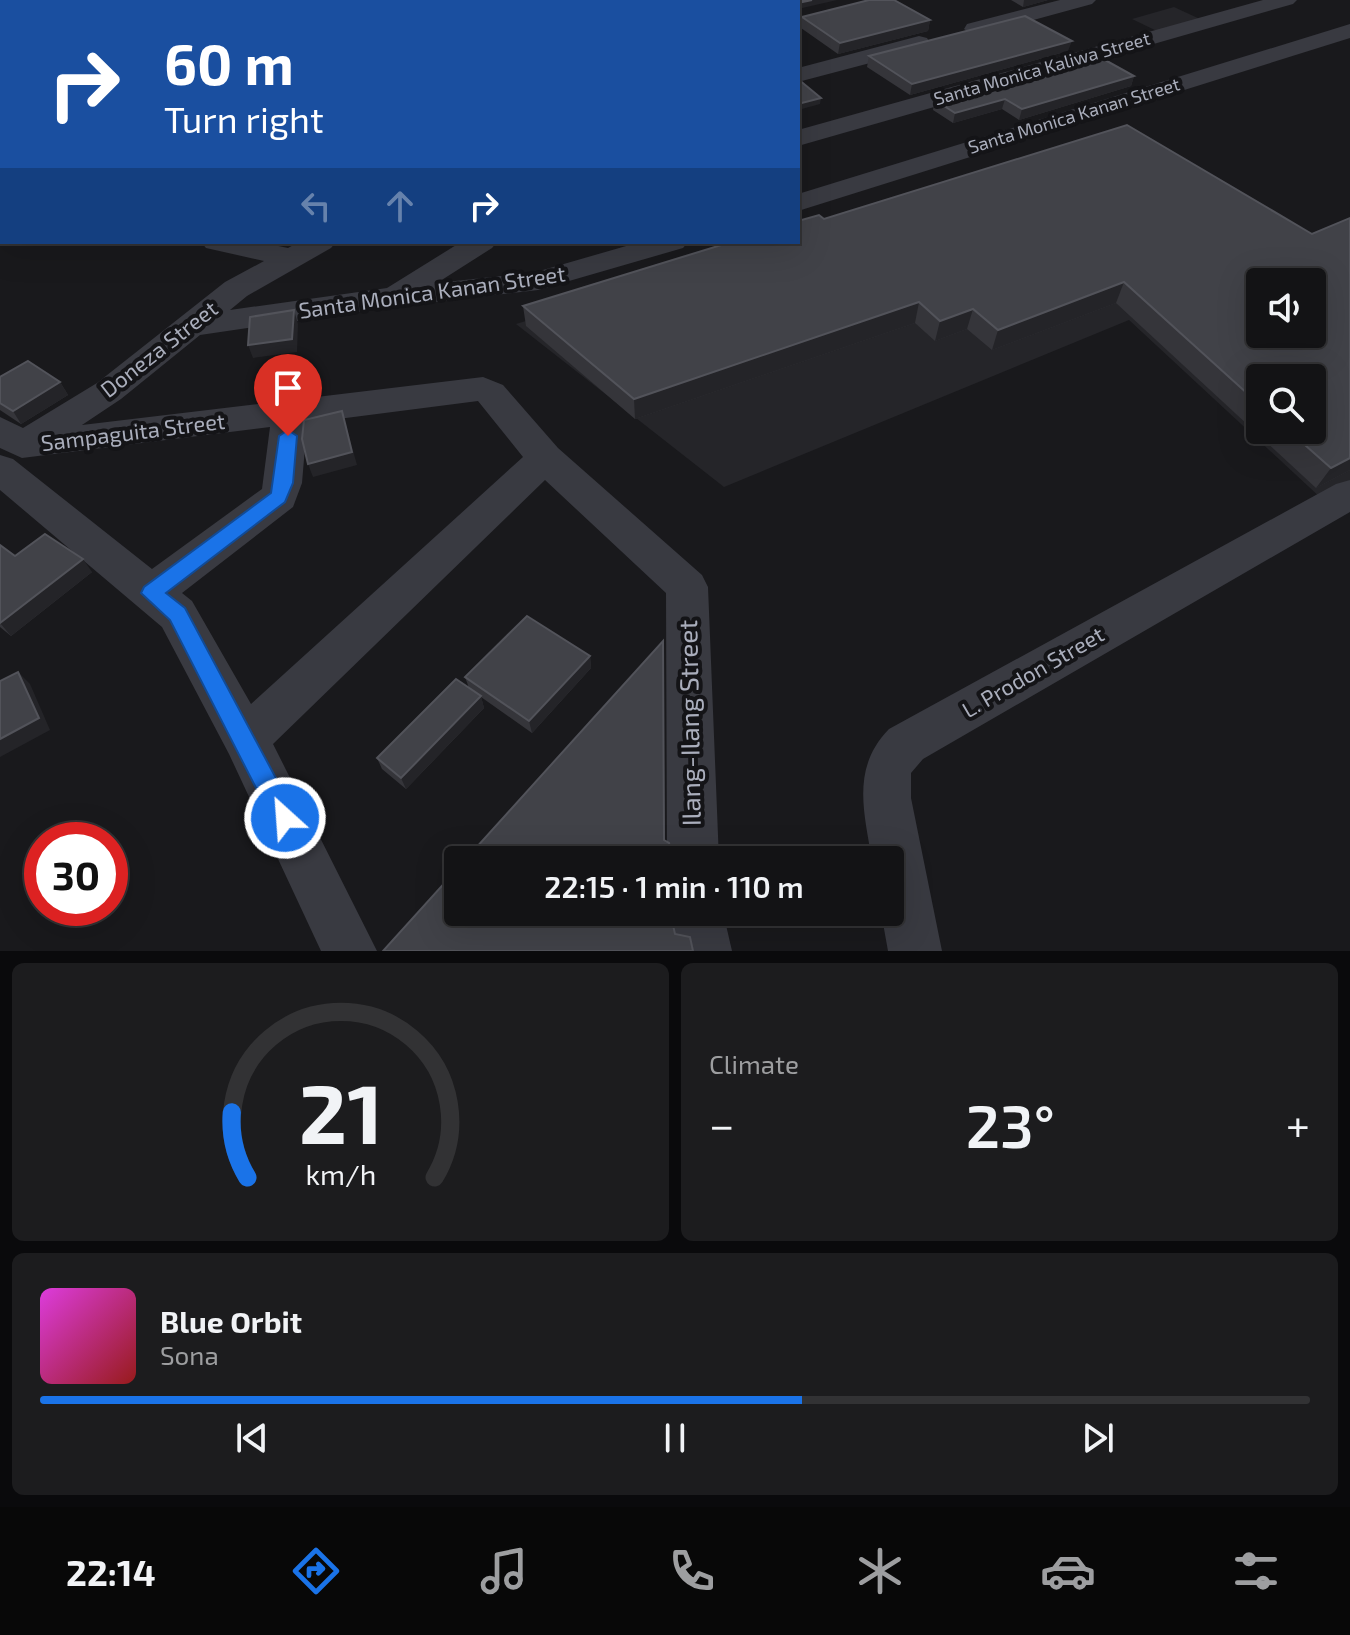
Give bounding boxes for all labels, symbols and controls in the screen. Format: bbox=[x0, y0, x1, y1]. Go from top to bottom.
street label: Santa Monica Kaliwa Street bbox=[931, 27, 1152, 109]
text: 60 m bbox=[164, 29, 294, 96]
icon: right bbox=[32, 32, 136, 136]
street label: Santa Monica Kanan Street bbox=[965, 72, 1182, 158]
text: Turn right bbox=[164, 97, 324, 140]
icon: left bbox=[294, 184, 338, 228]
icon: ahead bbox=[378, 184, 422, 228]
icon: right bbox=[462, 184, 506, 228]
street label: Santa Monica Kanan Street bbox=[297, 259, 567, 323]
map controls bbox=[1246, 268, 1326, 444]
button: sound bbox=[1246, 268, 1326, 348]
street label: Doneza Street bbox=[95, 295, 222, 402]
pin bbox=[254, 354, 322, 436]
button: search bbox=[1246, 364, 1326, 444]
icon: arrive bbox=[266, 366, 310, 410]
street label: Sampaguita Street bbox=[39, 407, 226, 455]
street label: Ilang-Ilang Street bbox=[671, 619, 706, 827]
street label: L. Prodon Street bbox=[957, 620, 1108, 722]
position arrow bbox=[243, 776, 327, 860]
speed limit sign: 30 bbox=[24, 822, 128, 926]
text: 22:15 · 1 min · 110 m bbox=[544, 868, 804, 904]
text: Climate bbox=[709, 1048, 799, 1079]
text: 21 bbox=[298, 1061, 383, 1161]
text: 23° bbox=[966, 1088, 1055, 1160]
text: − bbox=[709, 1097, 735, 1150]
text: + bbox=[1286, 1097, 1310, 1150]
text: km/h bbox=[305, 1156, 376, 1191]
text: Blue Orbit bbox=[160, 1303, 302, 1339]
text: Sona bbox=[160, 1339, 219, 1370]
icon: previous bbox=[230, 1416, 274, 1460]
icon: pause bbox=[653, 1416, 697, 1460]
icon: next bbox=[1076, 1416, 1120, 1460]
icon: directions bbox=[288, 1543, 344, 1599]
icon: music bbox=[476, 1543, 532, 1599]
icon: phone bbox=[664, 1543, 720, 1599]
icon: climate bbox=[852, 1543, 908, 1599]
icon: car bbox=[1040, 1543, 1096, 1599]
icon: filters bbox=[1228, 1543, 1284, 1599]
text: 22:14 bbox=[66, 1550, 156, 1593]

